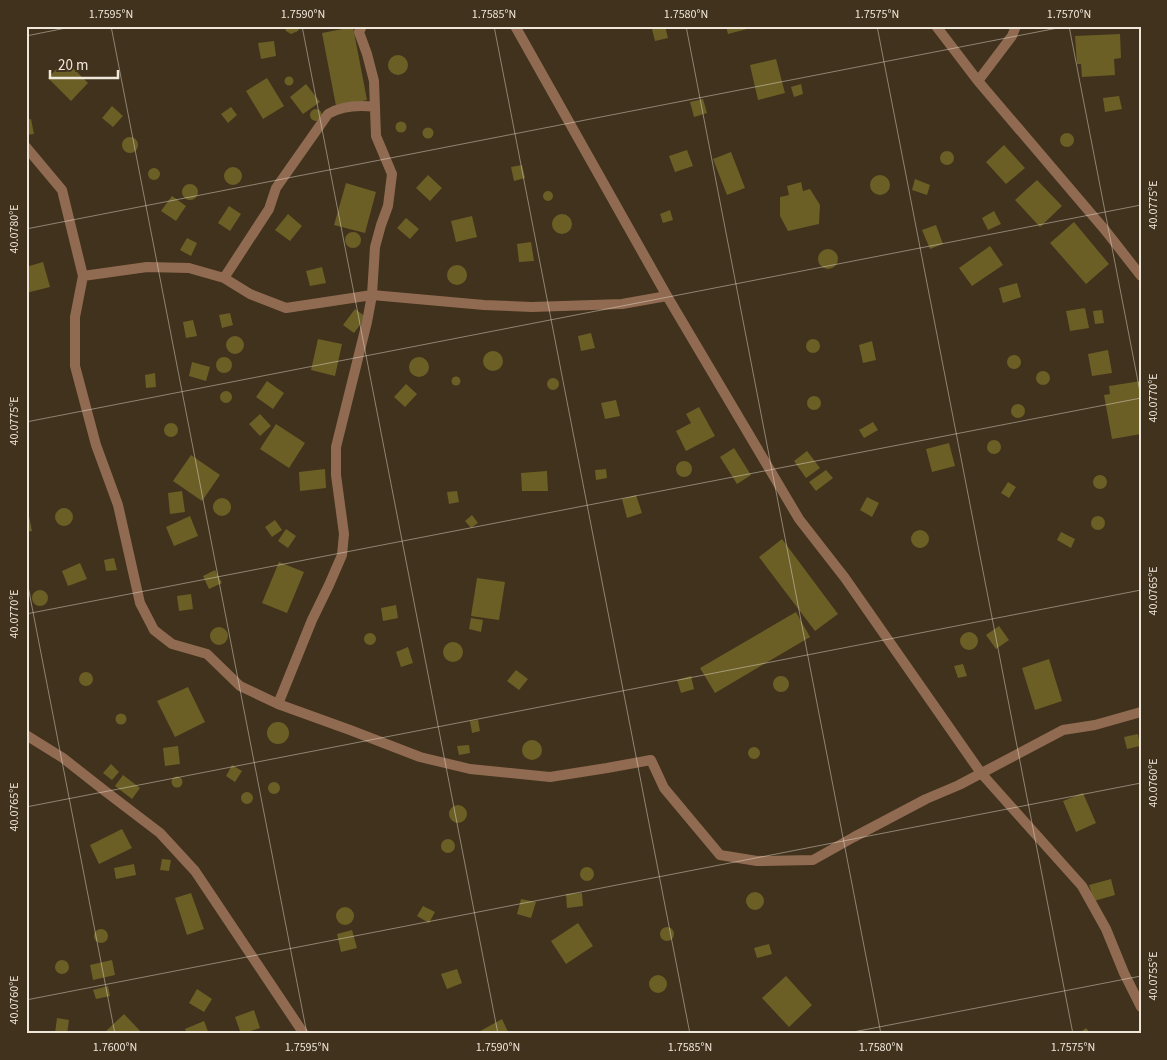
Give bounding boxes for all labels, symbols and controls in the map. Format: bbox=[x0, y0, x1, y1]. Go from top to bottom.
text: 1.7595°N bbox=[89, 6, 133, 23]
text: 1.7590°N bbox=[281, 6, 325, 23]
text: 1.7585°N bbox=[472, 6, 516, 23]
text: 1.7580°N bbox=[664, 6, 708, 23]
text: 1.7575°N bbox=[855, 6, 899, 23]
text: 1.7570°N bbox=[1047, 6, 1091, 23]
scale bar bbox=[50, 48, 118, 80]
text: 20 m bbox=[58, 55, 88, 76]
text: 40.0775°E bbox=[1145, 180, 1162, 230]
text: 40.0780°E bbox=[6, 204, 23, 254]
text: 40.0770°E bbox=[1145, 373, 1162, 423]
text: 40.0775°E bbox=[6, 396, 23, 446]
text: 40.0765°E bbox=[1145, 566, 1162, 616]
text: 40.0770°E bbox=[6, 589, 23, 639]
text: 40.0760°E bbox=[1145, 758, 1162, 808]
text: 40.0765°E bbox=[6, 782, 23, 832]
text: 40.0755°E bbox=[1145, 951, 1162, 1001]
text: 40.0760°E bbox=[6, 975, 23, 1025]
text: 1.7600°N bbox=[93, 1039, 137, 1056]
text: 1.7595°N bbox=[285, 1039, 329, 1056]
text: 1.7590°N bbox=[476, 1039, 520, 1056]
text: 1.7585°N bbox=[668, 1039, 712, 1056]
text: 1.7580°N bbox=[859, 1039, 903, 1056]
text: 1.7575°N bbox=[1051, 1039, 1095, 1056]

